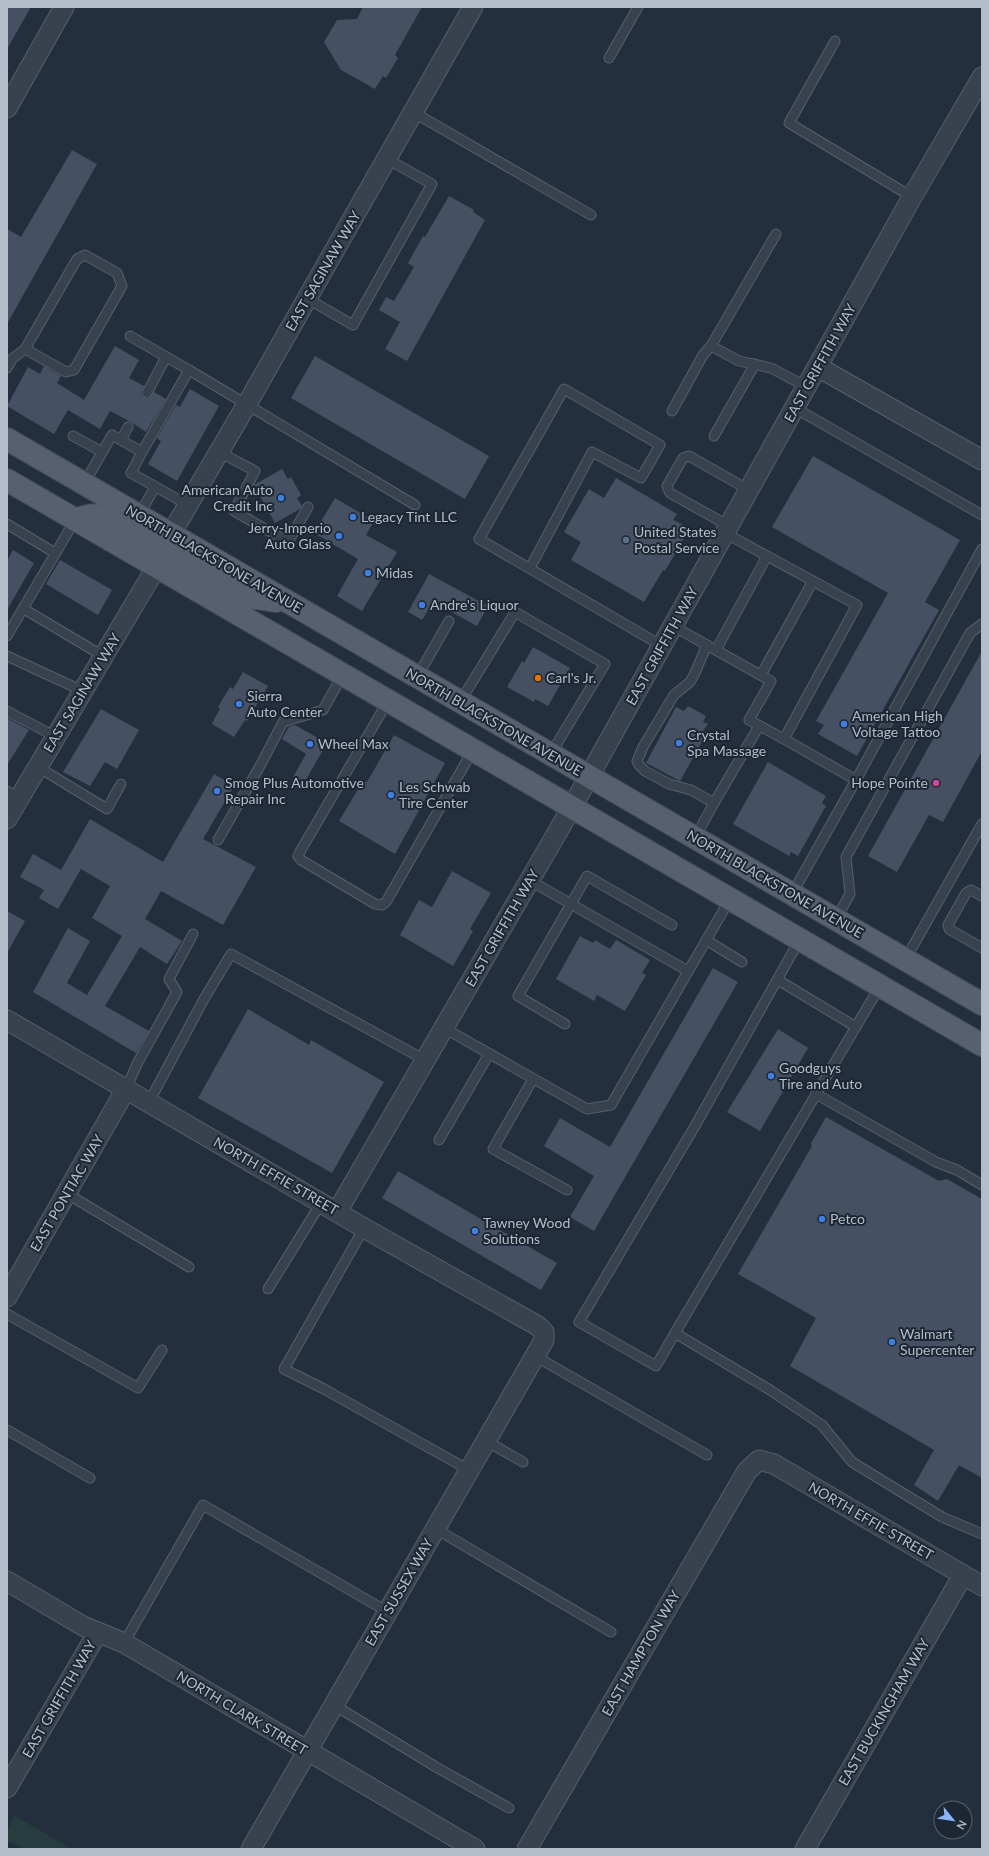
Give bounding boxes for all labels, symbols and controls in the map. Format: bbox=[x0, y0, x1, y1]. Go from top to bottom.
street label: EAST SAGINAW WAY bbox=[281, 207, 364, 334]
street label: EAST GRIFFITH WAY bbox=[780, 300, 859, 425]
place label: American Auto Credit Inc bbox=[182, 481, 273, 514]
marker: American Auto Credit Inc bbox=[276, 493, 286, 503]
street label: NORTH BLACKSTONE AVENUE bbox=[123, 501, 305, 616]
place label: Legacy Tint LLC bbox=[361, 508, 458, 525]
marker: Legacy Tint LLC bbox=[348, 512, 358, 522]
place label: Jerry-Imperio Auto Glass bbox=[248, 519, 331, 552]
place label: United States Postal Service bbox=[634, 523, 719, 556]
marker: Jerry-Imperio Auto Glass bbox=[334, 531, 344, 541]
marker: United States Postal Service bbox=[621, 535, 631, 545]
place label: Midas bbox=[376, 564, 413, 581]
marker: Midas bbox=[363, 568, 373, 578]
street label: EAST GRIFFITH WAY bbox=[622, 583, 701, 708]
place label: Andre's Liquor bbox=[430, 596, 519, 613]
marker: Andre's Liquor bbox=[417, 600, 427, 610]
street label: EAST SAGINAW WAY bbox=[39, 630, 124, 755]
street label: NORTH BLACKSTONE AVENUE bbox=[403, 664, 585, 779]
place label: Carl's Jr. bbox=[546, 669, 596, 686]
marker: Carl's Jr. bbox=[533, 673, 543, 683]
place label: Sierra Auto Center bbox=[247, 687, 322, 720]
marker: Sierra Auto Center bbox=[234, 699, 244, 709]
place label: American High Voltage Tattoo bbox=[852, 707, 943, 740]
marker: American High Voltage Tattoo bbox=[839, 719, 849, 729]
place label: Crystal Spa Massage bbox=[687, 726, 766, 759]
place label: Wheel Max bbox=[318, 735, 389, 752]
marker: Crystal Spa Massage bbox=[674, 738, 684, 748]
marker: Wheel Max bbox=[305, 739, 315, 749]
place label: Smog Plus Automotive Repair Inc bbox=[225, 774, 364, 807]
place label: Hope Pointe bbox=[851, 774, 928, 791]
place label: Les Schwab Tire Center bbox=[399, 778, 471, 811]
marker: Hope Pointe bbox=[931, 778, 941, 788]
marker: Smog Plus Automotive Repair Inc bbox=[212, 786, 222, 796]
marker: Les Schwab Tire Center bbox=[386, 790, 396, 800]
street label: NORTH BLACKSTONE AVENUE bbox=[684, 826, 866, 941]
street label: EAST GRIFFITH WAY bbox=[461, 866, 542, 989]
place label: Goodguys Tire and Auto bbox=[779, 1059, 862, 1092]
marker: Goodguys Tire and Auto bbox=[766, 1071, 776, 1081]
street label: EAST PONTIAC WAY bbox=[26, 1131, 107, 1254]
street label: NORTH EFFIE STREET bbox=[211, 1133, 342, 1219]
place label: Petco bbox=[830, 1210, 865, 1227]
place label: Tawney Wood Solutions bbox=[483, 1214, 570, 1247]
marker: Petco bbox=[817, 1214, 827, 1224]
marker: Tawney Wood Solutions bbox=[470, 1226, 480, 1236]
place label: Walmart Supercenter bbox=[900, 1325, 974, 1358]
marker: Walmart Supercenter bbox=[887, 1337, 897, 1347]
street label: NORTH EFFIE STREET bbox=[806, 1478, 937, 1564]
street label: EAST SUSSEX WAY bbox=[361, 1535, 436, 1649]
street label: EAST HAMPTON WAY bbox=[598, 1587, 684, 1719]
street label: EAST BUCKINGHAM WAY bbox=[834, 1635, 933, 1788]
street label: EAST GRIFFITH WAY bbox=[18, 1637, 99, 1760]
street label: NORTH CLARK STREET bbox=[174, 1667, 311, 1759]
north arrow bbox=[933, 1800, 973, 1840]
text: N bbox=[954, 1818, 970, 1832]

